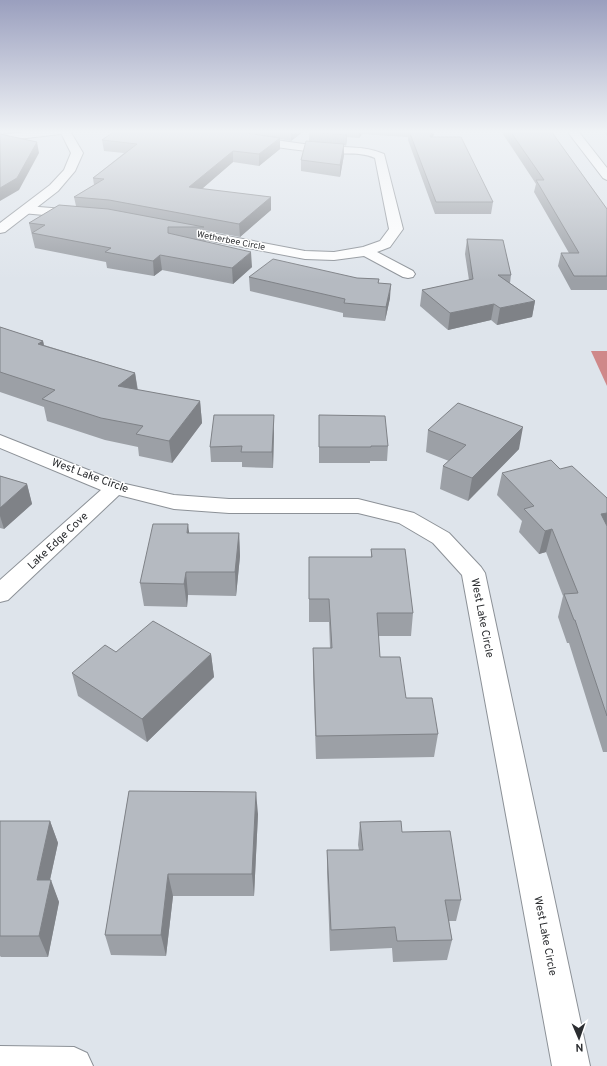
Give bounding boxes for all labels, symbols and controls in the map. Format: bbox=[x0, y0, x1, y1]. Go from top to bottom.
street label: Wetherbee Circle bbox=[196, 229, 266, 253]
street label: West Lake Circle bbox=[50, 456, 130, 496]
street label: Lake Edge Cove bbox=[25, 509, 91, 573]
street label: West Lake Circle bbox=[467, 577, 497, 659]
street label: West Lake Circle bbox=[530, 895, 560, 977]
north arrow bbox=[559, 1018, 599, 1058]
text: N bbox=[575, 1040, 584, 1054]

